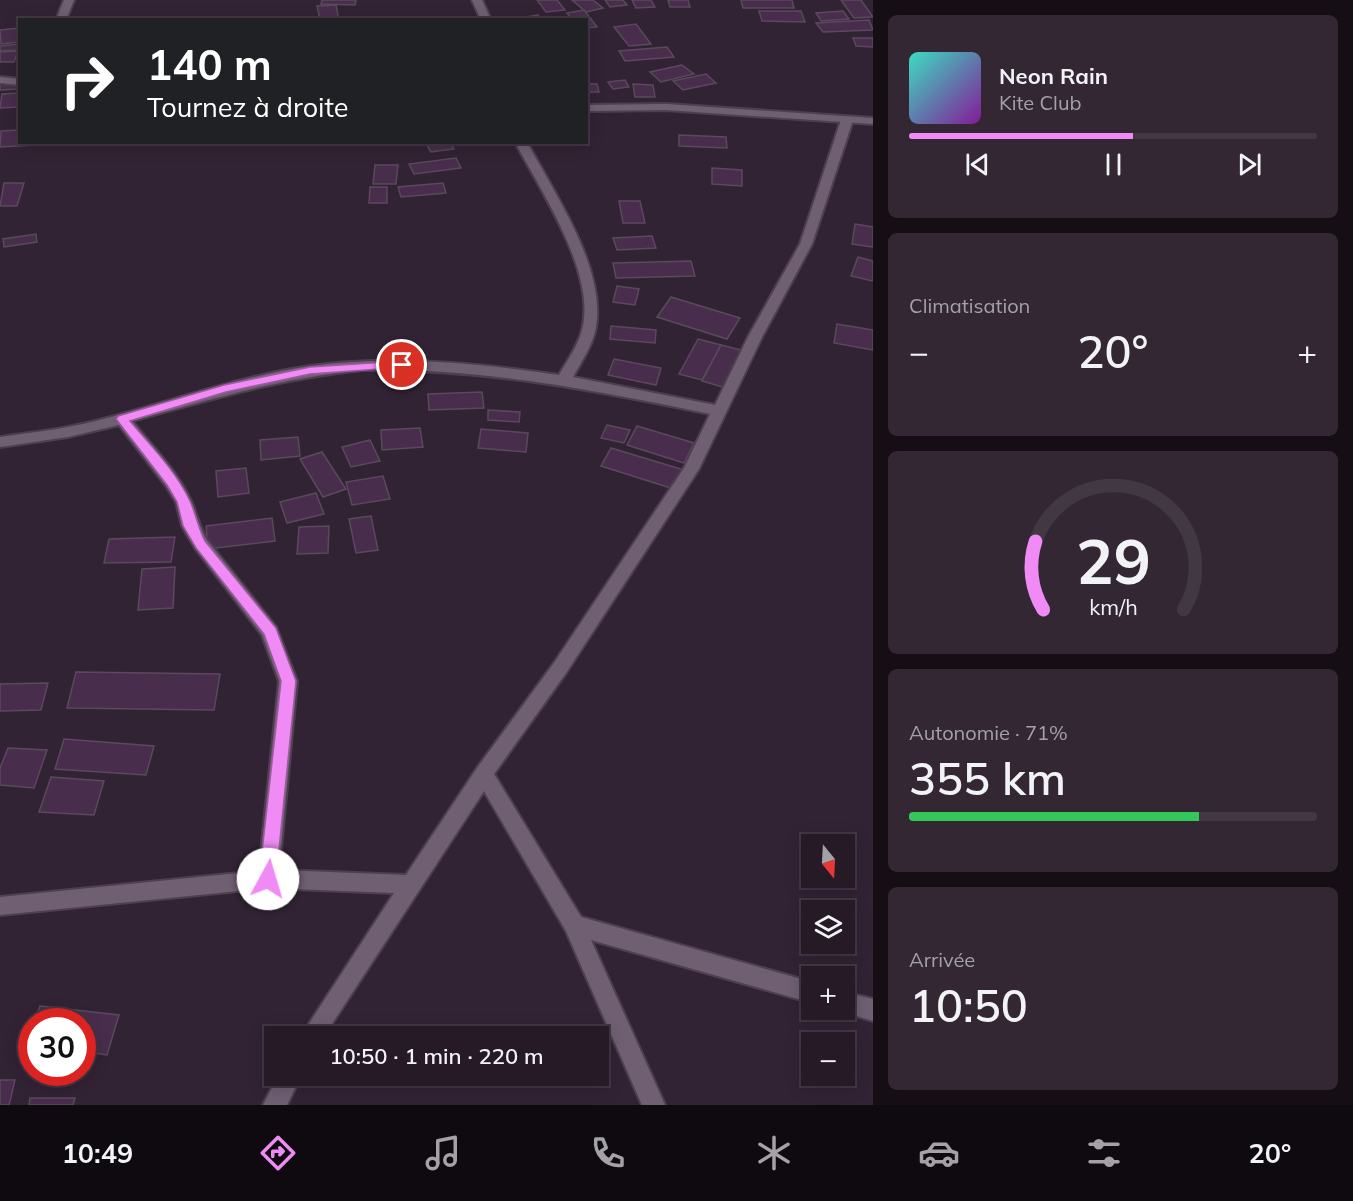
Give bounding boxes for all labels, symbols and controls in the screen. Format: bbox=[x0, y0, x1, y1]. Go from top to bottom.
text: 140 m bbox=[147, 38, 272, 91]
icon: right bbox=[48, 42, 126, 120]
text: Neon Rain bbox=[999, 62, 1108, 90]
text: Tournez à droite bbox=[147, 90, 348, 124]
text: Kite Club bbox=[999, 90, 1081, 115]
icon: previous bbox=[961, 148, 994, 181]
icon: pause bbox=[1097, 148, 1130, 181]
icon: next bbox=[1233, 148, 1266, 181]
text: Climatisation bbox=[909, 293, 1030, 318]
text: 20° bbox=[1078, 323, 1148, 379]
text: − bbox=[909, 331, 929, 372]
text: + bbox=[1297, 331, 1317, 372]
pin bbox=[376, 339, 427, 390]
icon: arrive bbox=[385, 348, 418, 381]
text: 29 bbox=[1076, 521, 1150, 600]
text: km/h bbox=[1089, 593, 1137, 620]
text: Autonomie · 71% bbox=[909, 720, 1068, 745]
text: 355 km bbox=[909, 750, 1066, 806]
north arrow bbox=[801, 834, 855, 888]
map controls bbox=[801, 834, 855, 1086]
position arrow bbox=[236, 847, 300, 911]
button: layers bbox=[801, 900, 855, 954]
text: Arrivée bbox=[909, 947, 975, 972]
button: + bbox=[801, 966, 855, 1020]
text: 10:50 bbox=[909, 977, 1028, 1033]
speed limit sign: 30 bbox=[18, 1008, 96, 1086]
button: − bbox=[801, 1032, 855, 1086]
text: 10:50 · 1 min · 220 m bbox=[329, 1042, 544, 1070]
icon: directions bbox=[257, 1132, 299, 1174]
icon: music bbox=[422, 1132, 464, 1174]
icon: phone bbox=[587, 1132, 629, 1174]
icon: climate bbox=[753, 1132, 795, 1174]
icon: car bbox=[918, 1132, 960, 1174]
icon: filters bbox=[1083, 1132, 1125, 1174]
text: 10:49 bbox=[62, 1136, 133, 1170]
text: 20° bbox=[1249, 1136, 1291, 1170]

